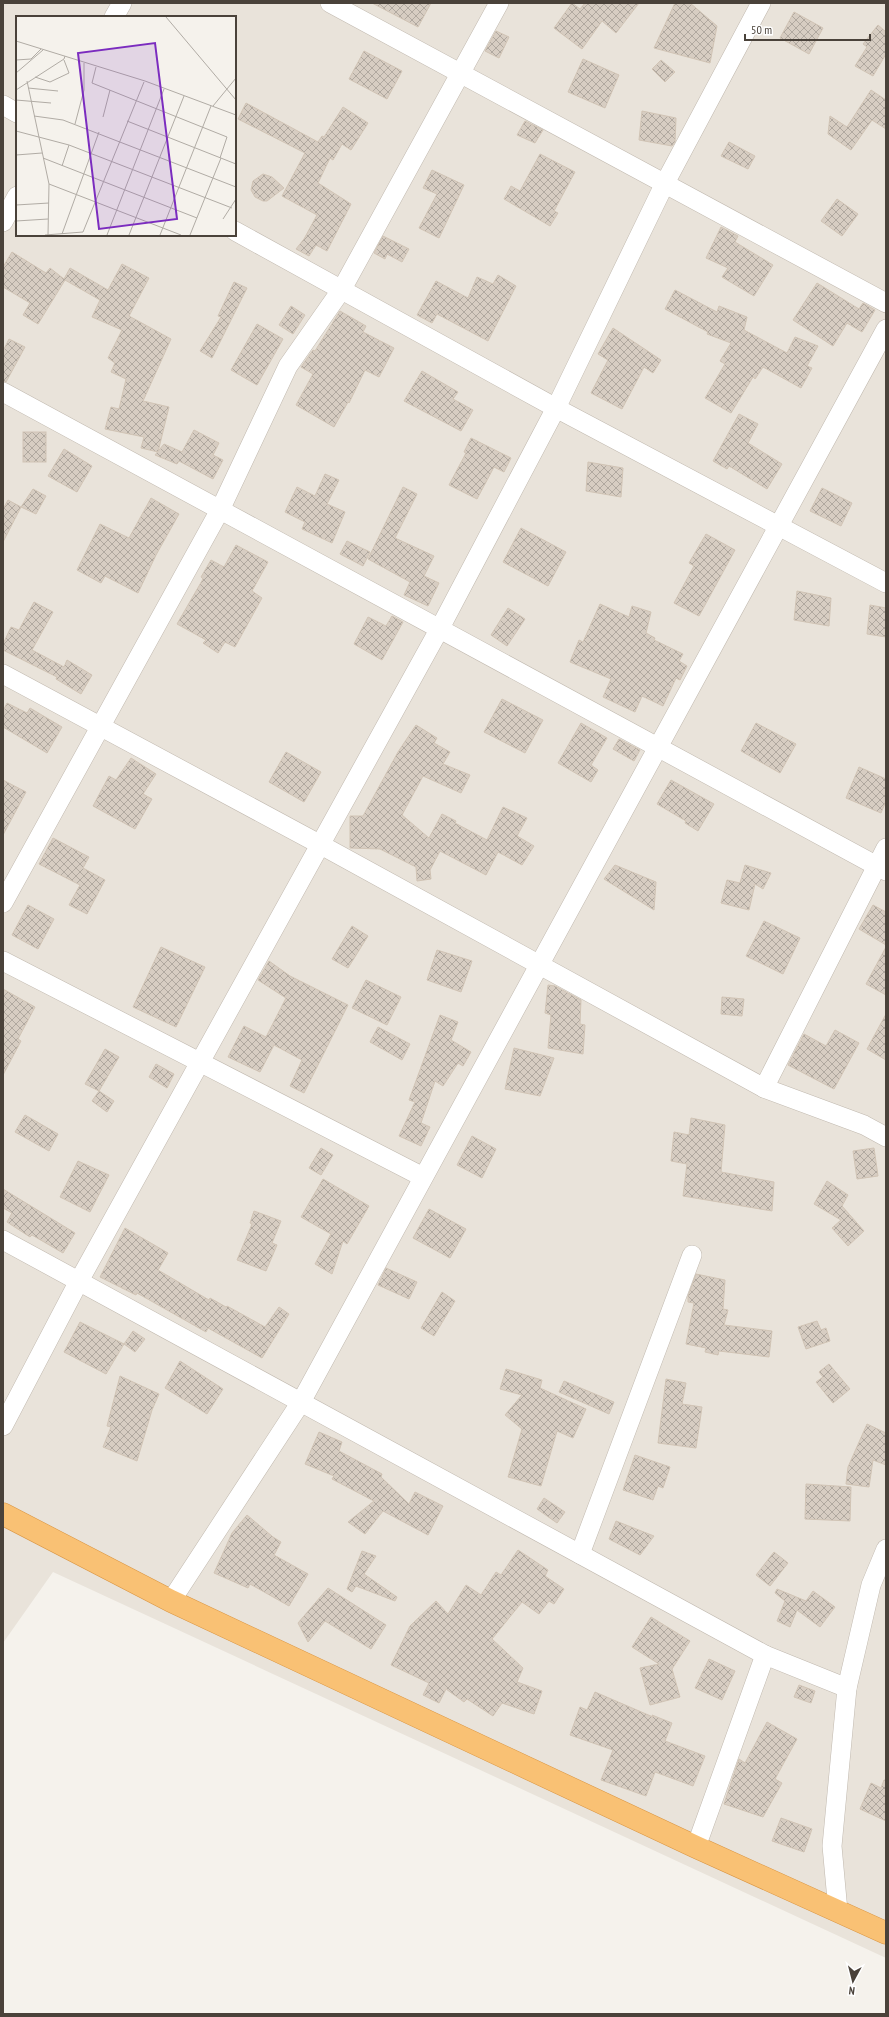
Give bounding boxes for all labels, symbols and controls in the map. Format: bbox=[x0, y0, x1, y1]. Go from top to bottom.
inset map bbox=[16, 16, 236, 236]
scale bar bbox=[745, 16, 870, 42]
text: 50 m bbox=[751, 22, 772, 37]
north arrow bbox=[833, 1961, 873, 2001]
text: N bbox=[848, 1984, 856, 1998]

